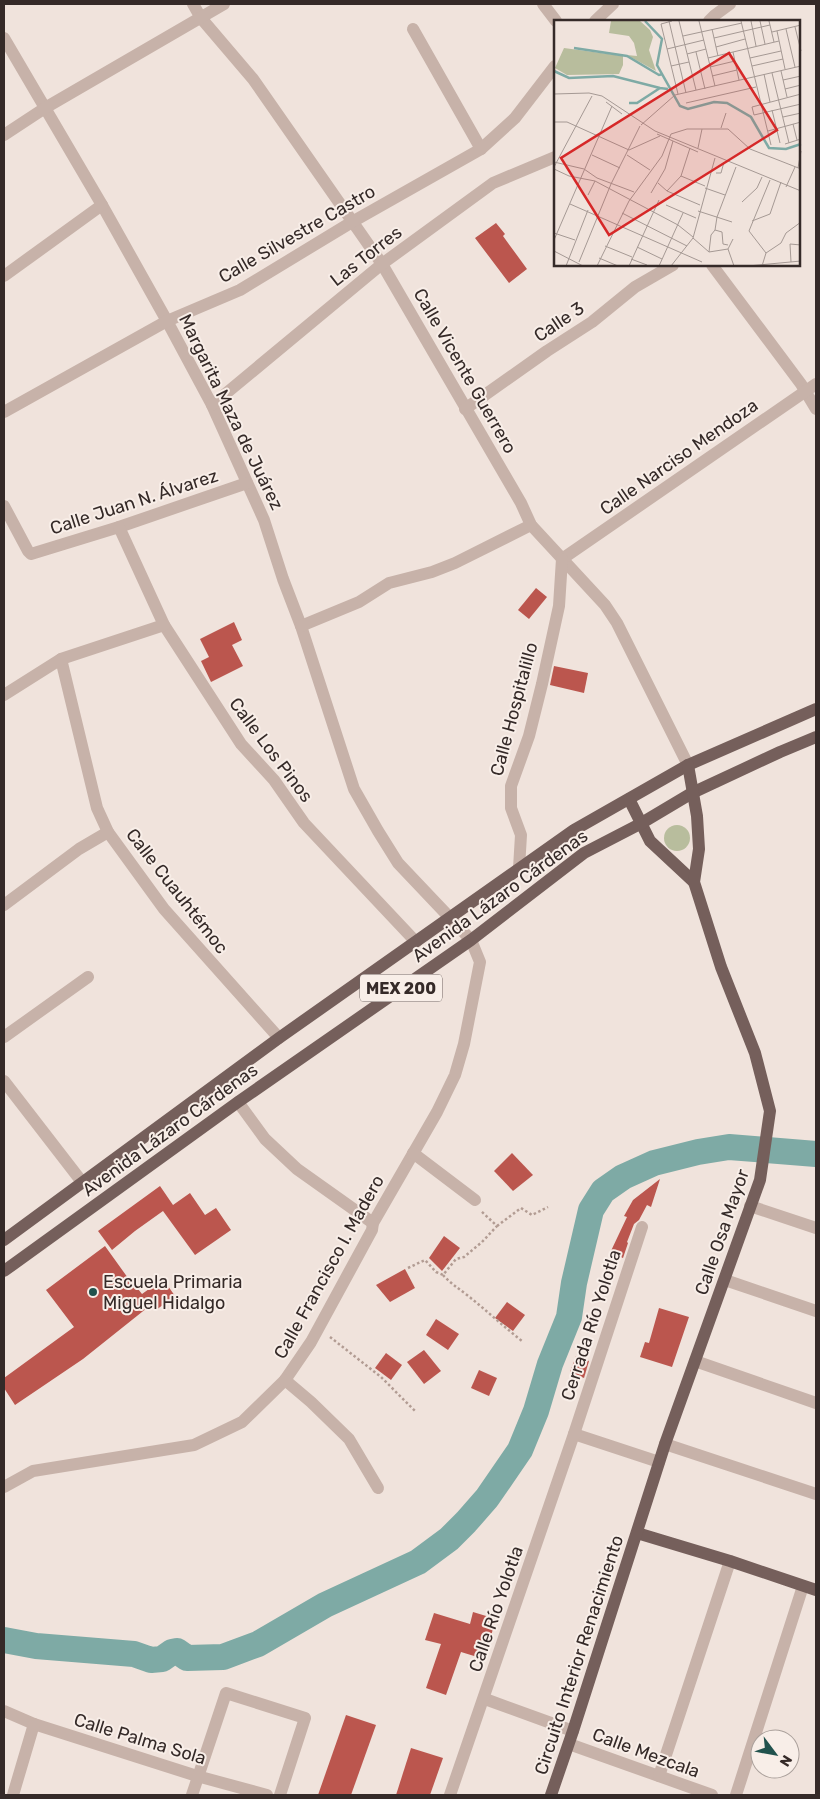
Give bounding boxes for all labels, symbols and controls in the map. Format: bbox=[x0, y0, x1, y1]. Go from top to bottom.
inset map bbox=[554, 20, 800, 266]
street label: Calle Silvestre Castro bbox=[215, 180, 379, 288]
street label: Las Torres bbox=[326, 221, 406, 291]
street label: Calle Vicente Guerrero bbox=[409, 285, 521, 457]
street label: Calle 3 bbox=[530, 297, 588, 347]
street label: Margarita Maza de Juárez bbox=[174, 311, 288, 513]
street label: Calle Narciso Mendoza bbox=[596, 394, 762, 520]
street label: Calle Juan N. Álvarez bbox=[47, 464, 221, 540]
street label: Calle Hospitalillo bbox=[486, 640, 542, 778]
street label: Calle Los Pinos bbox=[224, 693, 318, 807]
street label: Calle Cuauhtémoc bbox=[121, 824, 233, 958]
street label: Avenida Lázaro Cárdenas bbox=[408, 825, 592, 967]
road number: MEX 200 bbox=[360, 974, 442, 1001]
street label: Avenida Lázaro Cárdenas bbox=[78, 1059, 262, 1201]
street label: Calle Osa Mayor bbox=[690, 1166, 754, 1298]
street label: Calle Francisco I. Madero bbox=[269, 1171, 389, 1363]
street label: Cerrada Río Yolotla bbox=[556, 1247, 626, 1403]
place label: Escuela Primaria Miguel Hidalgo bbox=[103, 1271, 242, 1314]
marker: Escuela Primaria Miguel Hidalgo bbox=[87, 1286, 99, 1298]
street label: Circuito Interior Renacimiento bbox=[530, 1532, 628, 1778]
street label: Calle Río Yolotla bbox=[464, 1543, 528, 1675]
street label: Calle Palma Sola bbox=[71, 1708, 209, 1770]
street label: Calle Mezcala bbox=[589, 1723, 703, 1783]
north arrow bbox=[750, 1729, 800, 1779]
text: N bbox=[776, 1752, 795, 1769]

